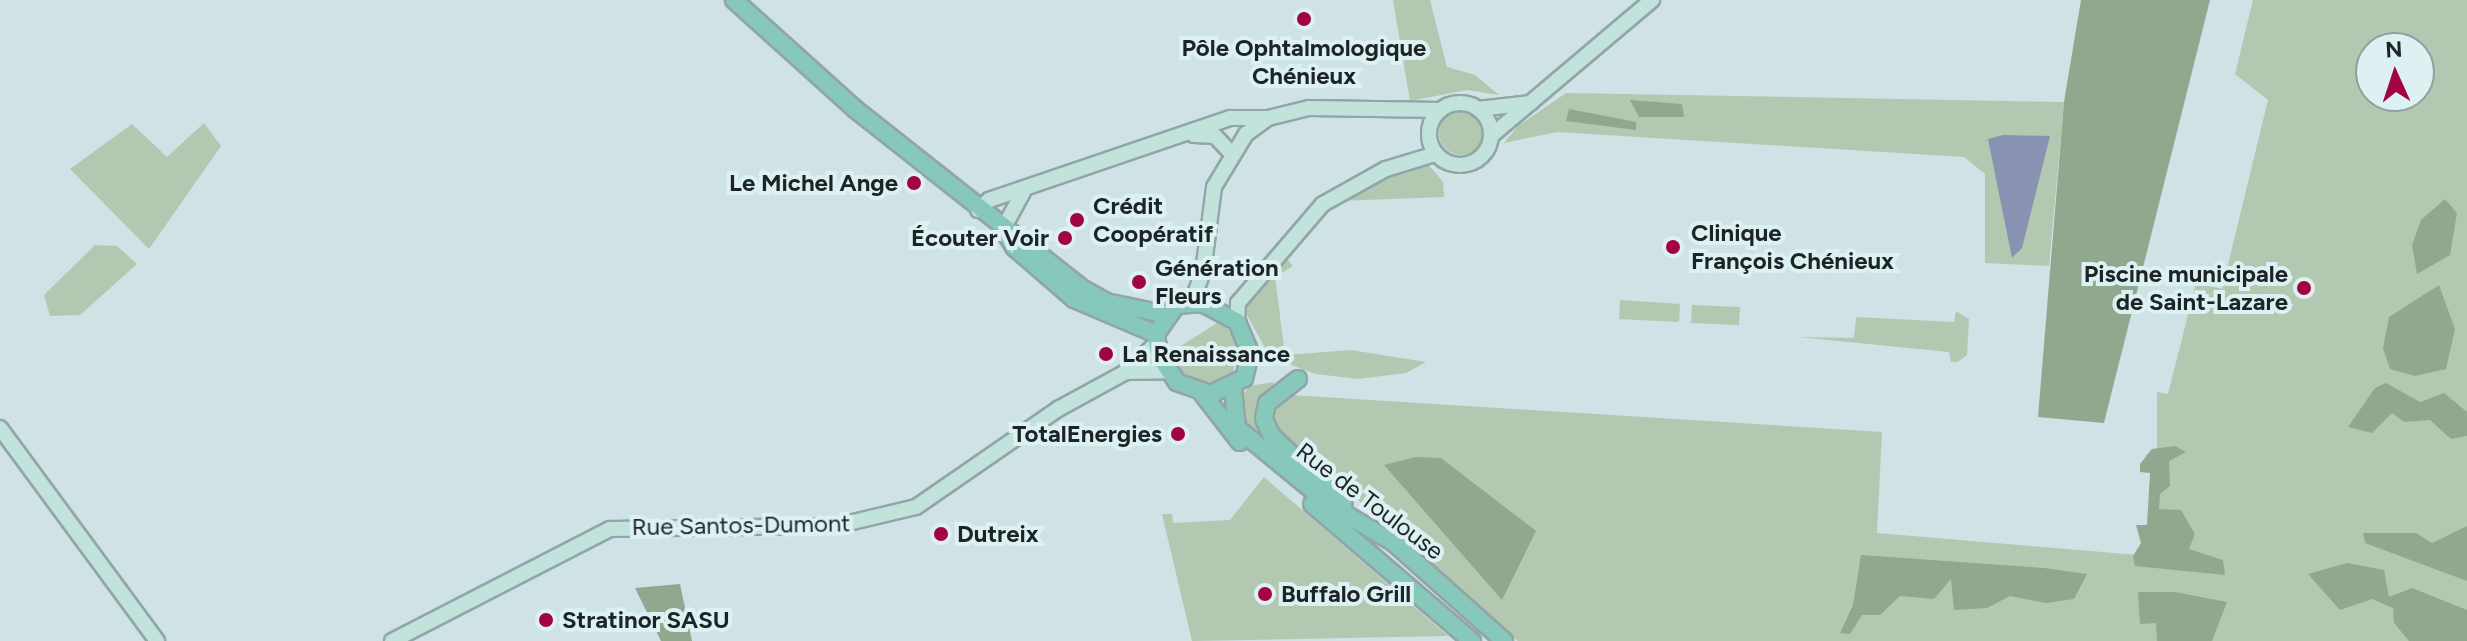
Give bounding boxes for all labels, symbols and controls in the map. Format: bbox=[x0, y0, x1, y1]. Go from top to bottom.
marker: Pôle Ophtalmologique Chénieux bbox=[1293, 8, 1315, 30]
north arrow bbox=[2355, 32, 2435, 112]
place label: Pôle Ophtalmologique Chénieux bbox=[1182, 34, 1426, 90]
text: N bbox=[2385, 36, 2403, 63]
place label: Le Michel Ange bbox=[729, 169, 898, 197]
marker: Le Michel Ange bbox=[905, 174, 923, 192]
place label: Crédit Coopératif bbox=[1093, 192, 1213, 248]
marker: Crédit Coopératif bbox=[1068, 211, 1086, 229]
place label: Clinique François Chénieux bbox=[1691, 219, 1894, 275]
place label: Écouter Voir bbox=[911, 224, 1049, 252]
marker: Écouter Voir bbox=[1056, 229, 1074, 247]
marker: Clinique François Chénieux bbox=[1662, 236, 1684, 258]
place label: Génération Fleurs bbox=[1155, 254, 1279, 310]
place label: Piscine municipale de Saint-Lazare bbox=[2084, 260, 2288, 316]
marker: Génération Fleurs bbox=[1130, 273, 1148, 291]
marker: Piscine municipale de Saint-Lazare bbox=[2295, 279, 2313, 297]
place label: La Renaissance bbox=[1122, 340, 1290, 368]
marker: La Renaissance bbox=[1097, 345, 1115, 363]
place label: TotalEnergies bbox=[1012, 420, 1162, 448]
marker: TotalEnergies bbox=[1169, 425, 1187, 443]
street label: Rue de Toulouse bbox=[1291, 436, 1449, 566]
street label: Rue Santos-Dumont bbox=[631, 509, 851, 541]
place label: Dutreix bbox=[957, 520, 1039, 548]
marker: Dutreix bbox=[932, 525, 950, 543]
place label: Buffalo Grill bbox=[1281, 580, 1411, 608]
marker: Buffalo Grill bbox=[1256, 585, 1274, 603]
place label: Stratinor SASU bbox=[562, 606, 730, 634]
marker: Stratinor SASU bbox=[537, 611, 555, 629]

